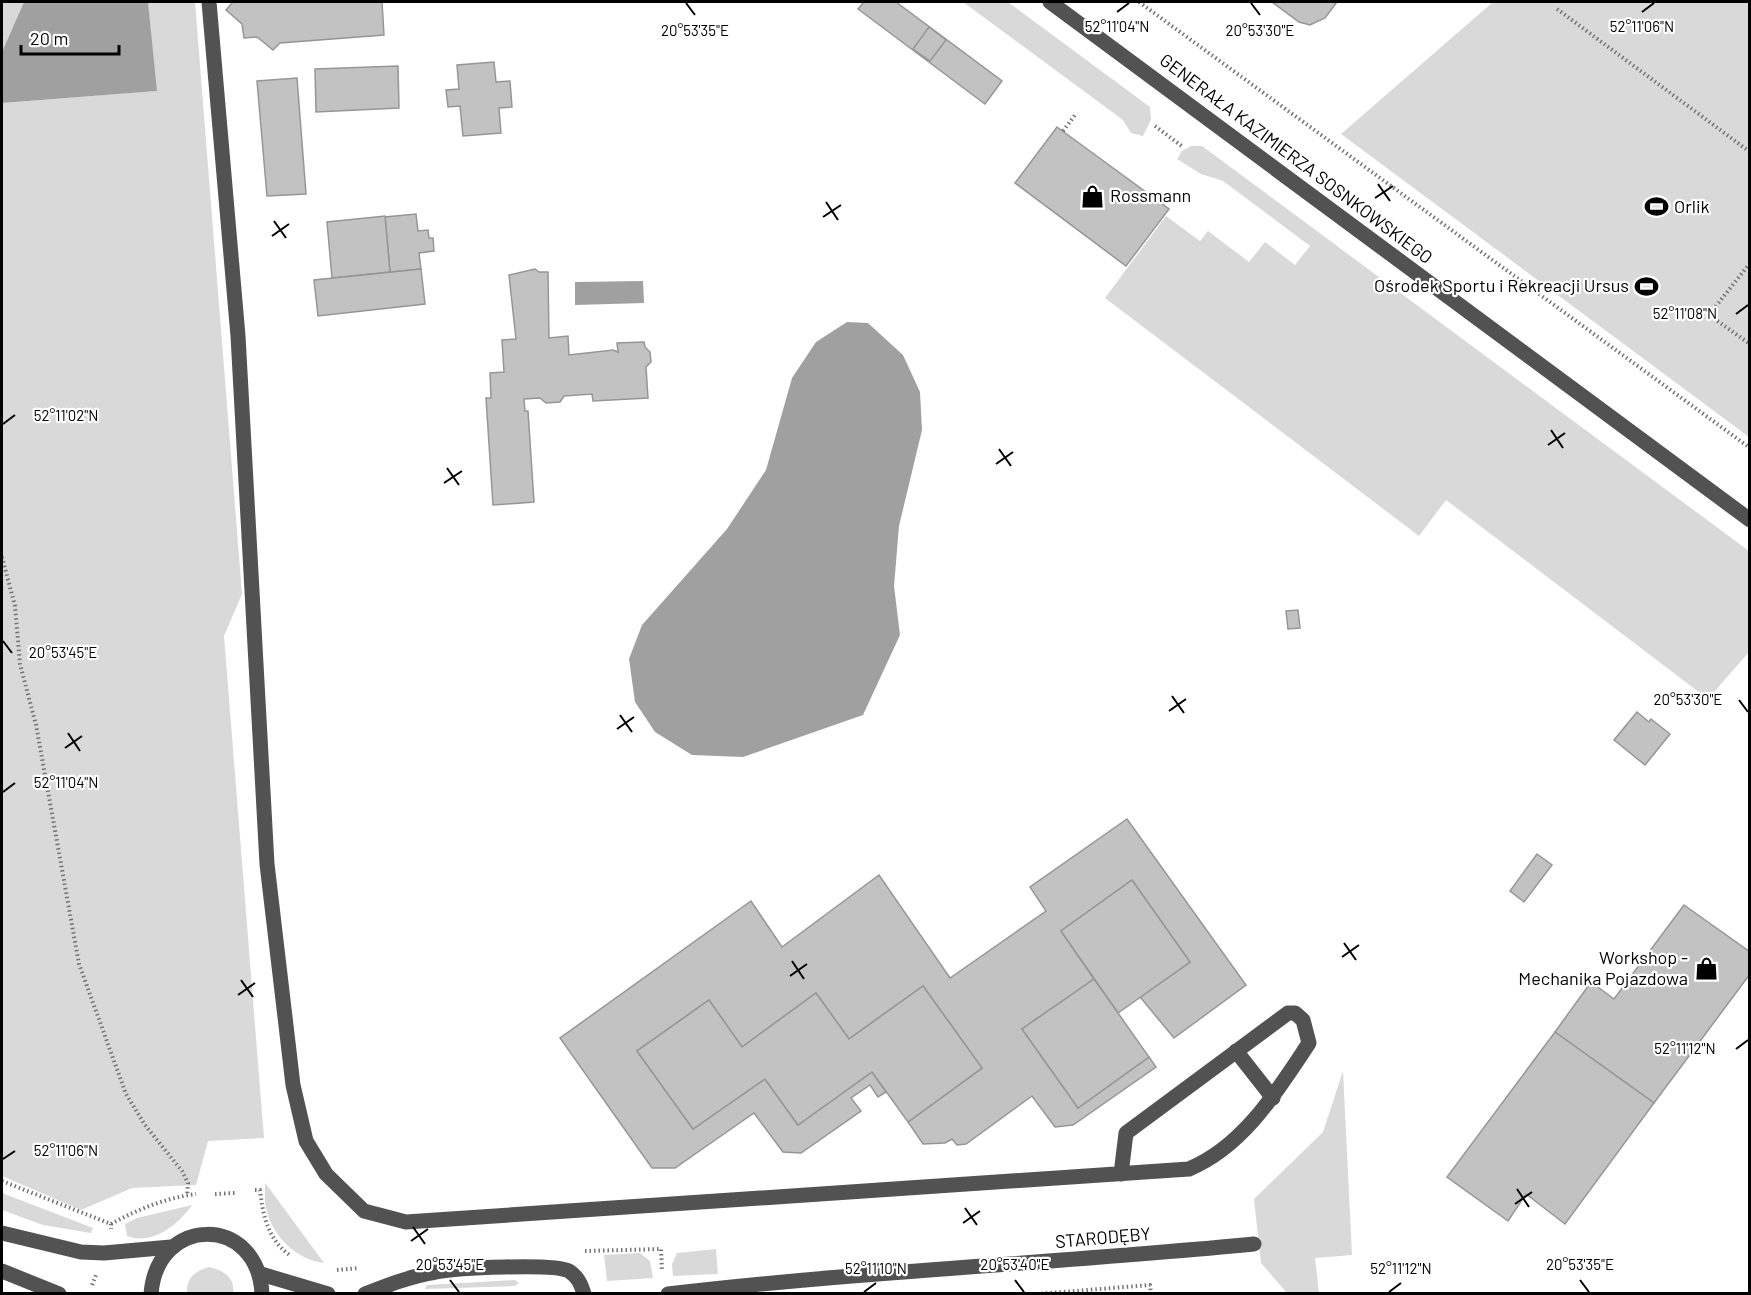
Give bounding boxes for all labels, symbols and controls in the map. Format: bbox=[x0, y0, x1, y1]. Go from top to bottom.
text: 52°11'04"N bbox=[1085, 17, 1149, 35]
text: 52°11'06"N bbox=[1610, 17, 1674, 35]
scale bar bbox=[21, 18, 118, 56]
text: 20°53'35"E bbox=[661, 21, 729, 39]
text: 20°53'30"E bbox=[1226, 21, 1294, 39]
text: 20 m bbox=[30, 27, 68, 49]
street label: GENERAŁA KAZIMIERZA SOSNKOWSKIEGO bbox=[1156, 48, 1437, 268]
shop icon: Rossmann bbox=[1079, 183, 1105, 209]
place label: Rossmann bbox=[1110, 184, 1191, 206]
sports icon: Orlik bbox=[1643, 194, 1669, 220]
place label: Orlik bbox=[1674, 195, 1710, 217]
sports icon: Ośrodek Sportu i Rekreacji Ursus bbox=[1634, 273, 1660, 299]
place label: Ośrodek Sportu i Rekreacji Ursus bbox=[1374, 274, 1629, 296]
text: 52°11'08"N bbox=[1653, 304, 1717, 322]
text: 52°11'02"N bbox=[34, 406, 98, 424]
text: 20°53'45"E bbox=[29, 643, 97, 661]
text: 20°53'30"E bbox=[1654, 690, 1722, 708]
text: 52°11'04"N bbox=[34, 773, 98, 791]
place label: Workshop - Mechanika Pojazdowa bbox=[1518, 946, 1688, 989]
shop icon: Workshop - Mechanika Pojazdowa bbox=[1693, 955, 1719, 981]
text: 52°11'12"N bbox=[1654, 1039, 1716, 1057]
text: 52°11'06"N bbox=[34, 1141, 98, 1159]
street label: STARODĘBY bbox=[1054, 1222, 1152, 1252]
text: 20°53'45"E bbox=[416, 1255, 484, 1273]
text: 20°53'40"E bbox=[980, 1255, 1050, 1273]
text: 20°53'35"E bbox=[1546, 1255, 1614, 1273]
text: 52°11'10"N bbox=[845, 1259, 907, 1277]
text: 52°11'12"N bbox=[1370, 1259, 1432, 1277]

